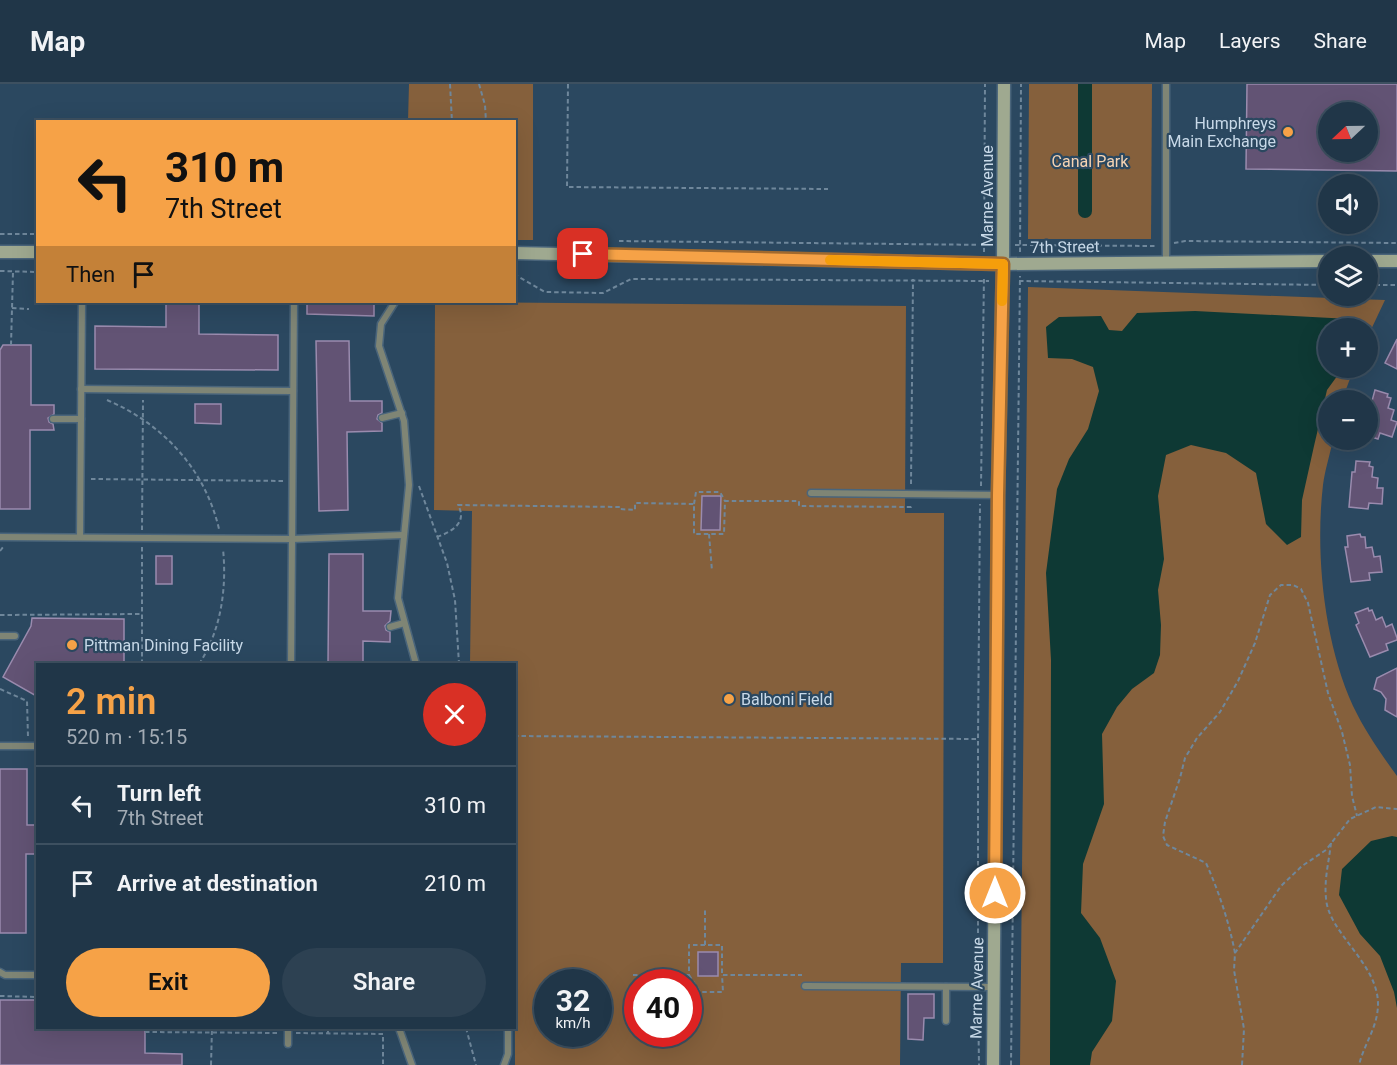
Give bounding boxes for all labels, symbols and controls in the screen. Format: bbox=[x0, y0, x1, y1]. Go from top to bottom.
text: Map bbox=[30, 25, 85, 58]
text: Map bbox=[1144, 29, 1186, 53]
text: Layers bbox=[1219, 29, 1280, 53]
text: Share bbox=[1313, 29, 1367, 53]
north arrow bbox=[1318, 102, 1378, 162]
map controls bbox=[1318, 102, 1378, 450]
place label: Humphreys Main Exchange bbox=[1168, 114, 1276, 151]
marker: Humphreys Main Exchange bbox=[1281, 125, 1295, 139]
text: 310 m bbox=[165, 143, 284, 192]
icon: left bbox=[66, 144, 144, 222]
street label: Marne Avenue bbox=[978, 145, 997, 247]
park label: Canal Park bbox=[1052, 152, 1129, 171]
button: sound bbox=[1318, 174, 1378, 234]
text: 7th Street bbox=[165, 193, 282, 225]
pin bbox=[557, 228, 608, 279]
icon: arrive bbox=[566, 237, 599, 270]
street label: 7th Street bbox=[1030, 237, 1100, 257]
button: layers bbox=[1318, 246, 1378, 306]
icon: arrive bbox=[127, 258, 160, 291]
text: Then bbox=[66, 262, 115, 287]
button: + bbox=[1318, 318, 1378, 378]
button: − bbox=[1318, 390, 1378, 450]
place label: Pittman Dining Facility bbox=[84, 636, 243, 655]
marker: Pittman Dining Facility bbox=[65, 638, 79, 652]
text: 2 min bbox=[66, 681, 156, 723]
button: close bbox=[423, 683, 486, 746]
place label: Balboni Field bbox=[741, 690, 833, 709]
marker: Balboni Field bbox=[722, 692, 736, 706]
text: 520 m · 15:15 bbox=[66, 725, 187, 749]
text: Turn left bbox=[117, 781, 201, 806]
icon: left bbox=[66, 789, 99, 822]
text: 310 m bbox=[424, 793, 486, 818]
text: 7th Street bbox=[117, 806, 204, 830]
position arrow bbox=[963, 861, 1027, 925]
icon: arrive bbox=[66, 867, 99, 900]
text: Arrive at destination bbox=[117, 871, 318, 896]
text: 210 m bbox=[424, 871, 486, 896]
street label: Marne Avenue bbox=[967, 937, 987, 1039]
button: Exit bbox=[66, 948, 270, 1017]
button: Share bbox=[282, 948, 486, 1017]
speed limit sign: 40 bbox=[624, 969, 702, 1047]
text: 32 bbox=[556, 983, 590, 1018]
text: km/h bbox=[555, 1014, 591, 1032]

